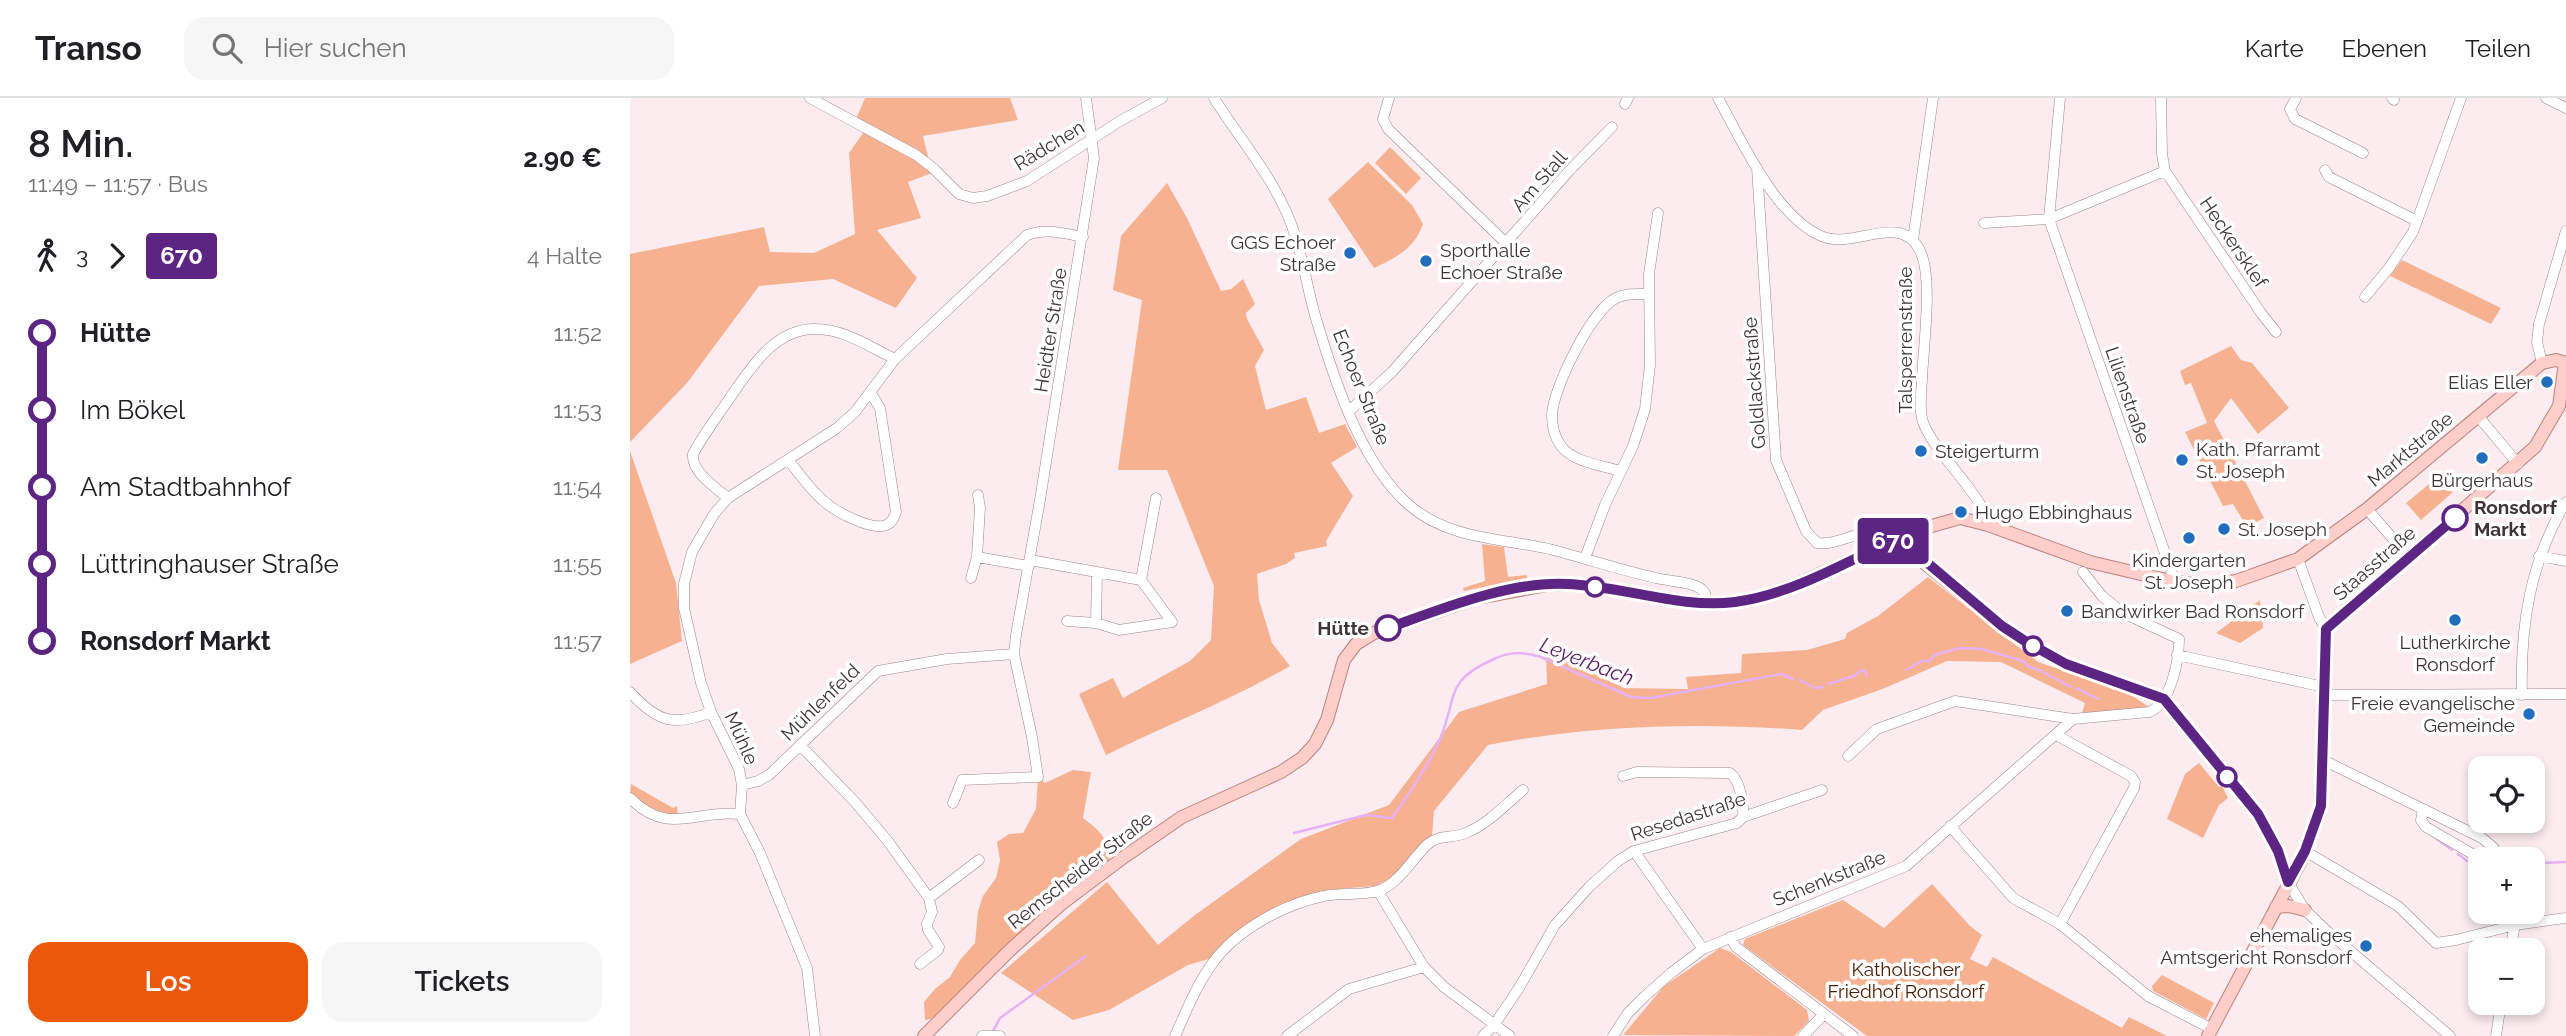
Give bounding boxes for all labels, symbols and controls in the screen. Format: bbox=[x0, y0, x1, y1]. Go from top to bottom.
search box bbox=[184, 17, 674, 80]
text: Transo bbox=[35, 29, 142, 68]
icon: search bbox=[208, 29, 246, 67]
text: Hier suchen bbox=[264, 33, 407, 63]
text: Karte bbox=[2245, 34, 2304, 63]
text: Ebenen bbox=[2342, 34, 2427, 63]
text: Teilen bbox=[2465, 34, 2531, 63]
street label: Rädchen bbox=[1010, 115, 1088, 175]
text: 8 Min. bbox=[28, 121, 133, 166]
text: 2.90 € bbox=[523, 143, 602, 173]
street label: Am Stall bbox=[1507, 145, 1572, 216]
text: 11:49 – 11:57 · Bus bbox=[28, 170, 208, 197]
street label: Heckersklef bbox=[2196, 193, 2273, 292]
place label: GGS Echoer Straße bbox=[1230, 231, 1336, 275]
icon: walk bbox=[28, 237, 66, 275]
icon: forward bbox=[98, 237, 136, 275]
place label: Sporthalle Echoer Straße bbox=[1440, 239, 1563, 283]
text: 670 bbox=[160, 241, 203, 270]
text: 3 bbox=[76, 242, 88, 269]
text: 4 Halte bbox=[527, 242, 602, 269]
marker: GGS Echoer Straße bbox=[1342, 245, 1358, 261]
marker: Sporthalle Echoer Straße bbox=[1418, 253, 1434, 269]
street label: Heidter Straße bbox=[1029, 266, 1071, 394]
street label: Talsperrenstraße bbox=[1894, 267, 1916, 413]
street label: Goldlackstraße bbox=[1738, 316, 1770, 450]
text: Hütte bbox=[80, 318, 151, 348]
text: 11:52 bbox=[553, 319, 602, 346]
street label: Echoer Straße bbox=[1329, 326, 1395, 448]
street label: Lilienstraße bbox=[2101, 344, 2155, 446]
place label: Elias Eller bbox=[2448, 371, 2533, 393]
marker: Elias Eller bbox=[2539, 374, 2555, 390]
text: Im Bökel bbox=[80, 395, 185, 425]
text: 11:53 bbox=[553, 396, 602, 423]
street label: Marktstraße bbox=[2363, 407, 2457, 491]
place label: Kath. Pfarramt St. Joseph bbox=[2196, 438, 2321, 482]
place label: Steigerturm bbox=[1935, 440, 2039, 462]
marker: Steigerturm bbox=[1913, 443, 1929, 459]
marker: Bürgerhaus bbox=[2474, 450, 2490, 466]
marker: Kath. Pfarramt St. Joseph bbox=[2174, 452, 2190, 468]
place label: Bürgerhaus bbox=[2431, 469, 2533, 491]
text: Am Stadtbahnhof bbox=[80, 472, 291, 502]
text: 11:54 bbox=[553, 473, 602, 500]
place label: Ronsdorf Markt bbox=[2474, 496, 2558, 540]
place label: Hugo Ebbinghaus bbox=[1975, 501, 2132, 523]
marker: Hugo Ebbinghaus bbox=[1953, 504, 1969, 520]
marker: Ronsdorf Markt bbox=[2442, 505, 2468, 531]
line badge: 670 bbox=[1853, 518, 1933, 564]
place label: St. Joseph bbox=[2238, 518, 2327, 540]
marker: St. Joseph bbox=[2216, 521, 2232, 537]
street label: Staasstraße bbox=[2328, 521, 2420, 605]
text: 670 bbox=[1872, 526, 1914, 555]
marker: Kindergarten St. Joseph bbox=[2181, 530, 2197, 546]
text: Lüttringhauser Straße bbox=[80, 549, 339, 579]
place label: Kindergarten St. Joseph bbox=[2132, 549, 2246, 593]
text: 11:55 bbox=[553, 550, 602, 577]
unlabelled marker bbox=[1585, 577, 1605, 597]
place label: Bandwirker Bad Ronsdorf bbox=[2081, 600, 2305, 622]
marker: Bandwirker Bad Ronsdorf bbox=[2059, 603, 2075, 619]
marker: Lutherkirche Ronsdorf bbox=[2447, 612, 2463, 628]
marker: Hütte bbox=[1375, 615, 1401, 641]
place label: Hütte bbox=[1317, 617, 1369, 639]
text: Ronsdorf Markt bbox=[80, 626, 271, 656]
text: 11:57 bbox=[553, 627, 602, 654]
place label: Lutherkirche Ronsdorf bbox=[2400, 631, 2510, 675]
water label: Leyerbach bbox=[1537, 632, 1637, 690]
unlabelled marker bbox=[2023, 636, 2043, 656]
street label: Mühlenfeld bbox=[776, 659, 864, 745]
place label: Freie evangelische Gemeinde bbox=[2351, 692, 2515, 736]
marker: Freie evangelische Gemeinde bbox=[2521, 706, 2537, 722]
street label: Mühle bbox=[721, 708, 763, 768]
map controls bbox=[2468, 756, 2545, 1015]
button: locate bbox=[2468, 756, 2545, 833]
unlabelled marker bbox=[2217, 767, 2237, 787]
street label: Resedastraße bbox=[1628, 787, 1748, 845]
street label: Remscheider Straße bbox=[1003, 807, 1157, 933]
street label: Schenkstraße bbox=[1769, 845, 1889, 911]
button: + bbox=[2468, 847, 2545, 924]
place label: ehemaliges Amtsgericht Ronsdorf bbox=[2160, 924, 2353, 968]
marker: ehemaliges Amtsgericht Ronsdorf bbox=[2358, 938, 2374, 954]
button: − bbox=[2468, 938, 2545, 1015]
button: Los bbox=[28, 942, 308, 1022]
button: Tickets bbox=[322, 942, 602, 1022]
park label: Katholischer Friedhof Ronsdorf bbox=[1828, 958, 1985, 1002]

